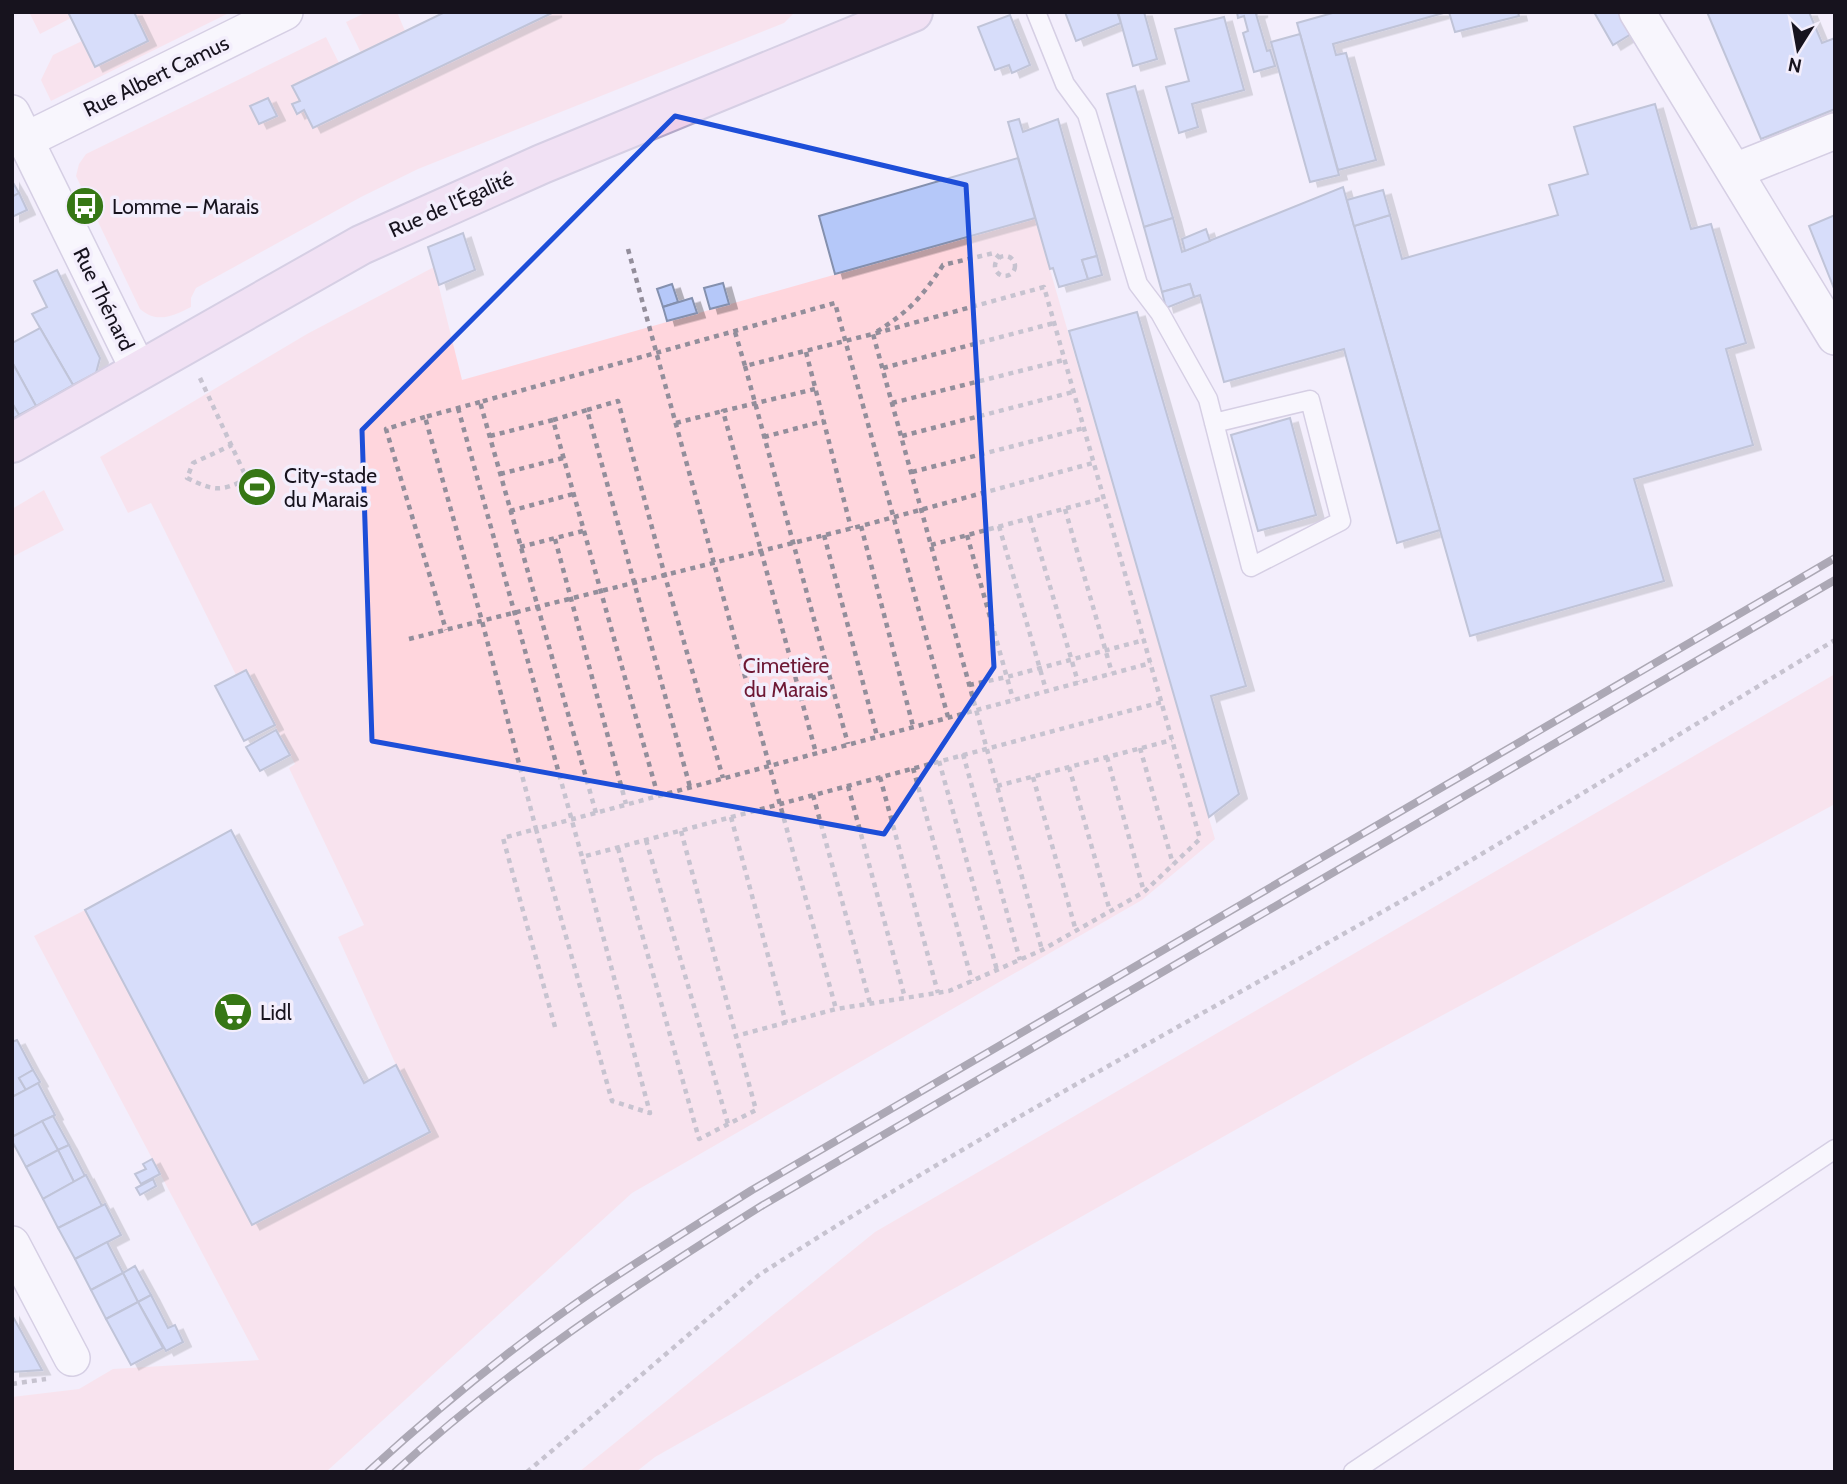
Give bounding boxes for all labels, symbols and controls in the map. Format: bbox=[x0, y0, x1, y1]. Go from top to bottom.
north arrow bbox=[1763, 14, 1833, 84]
street label: Rue Albert Camus bbox=[79, 30, 233, 122]
text: N bbox=[1786, 53, 1804, 78]
street label: Rue de l'Égalité bbox=[385, 165, 517, 243]
bus stop icon: Lomme – Marais bbox=[64, 185, 106, 227]
place label: Lomme – Marais bbox=[112, 194, 259, 219]
street label: Rue Thénard bbox=[68, 243, 140, 355]
place label: City-stade du Marais bbox=[284, 463, 377, 512]
sports icon: City-stade du Marais bbox=[236, 466, 278, 508]
park label: Cimetière du Marais bbox=[743, 653, 830, 702]
supermarket icon: Lidl bbox=[212, 991, 254, 1033]
place label: Lidl bbox=[260, 1000, 292, 1025]

